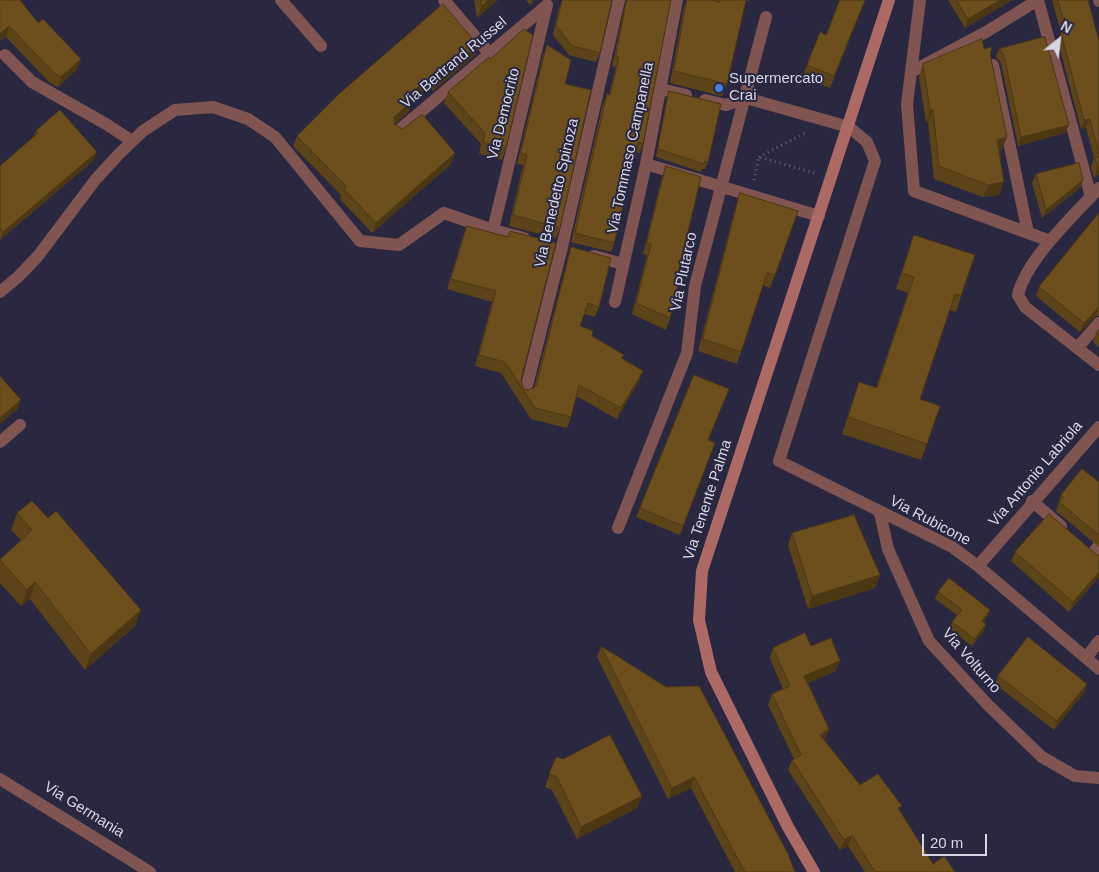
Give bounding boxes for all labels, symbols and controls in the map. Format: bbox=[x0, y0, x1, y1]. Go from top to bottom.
street label: Via Bertrand Russel bbox=[397, 13, 511, 113]
north arrow bbox=[1034, 15, 1084, 65]
text: N bbox=[1058, 17, 1075, 36]
street label: Via Tommaso Campanella bbox=[604, 61, 658, 235]
street label: Via Democrito bbox=[484, 66, 524, 162]
place label: Supermercato Crai bbox=[729, 70, 823, 105]
marker: Supermercato Crai bbox=[713, 82, 725, 94]
street label: Via Benedetto Spinoza bbox=[531, 117, 583, 269]
street label: Via Plutarco bbox=[667, 231, 701, 313]
street label: Via Antonio Labriola bbox=[985, 418, 1087, 530]
street label: Via Tenente Palma bbox=[680, 437, 736, 563]
street label: Via Rubicone bbox=[887, 492, 973, 550]
street label: Via Volturno bbox=[938, 625, 1004, 697]
street label: Via Germania bbox=[40, 778, 128, 842]
scale bar bbox=[924, 824, 989, 856]
text: 20 m bbox=[930, 834, 963, 851]

